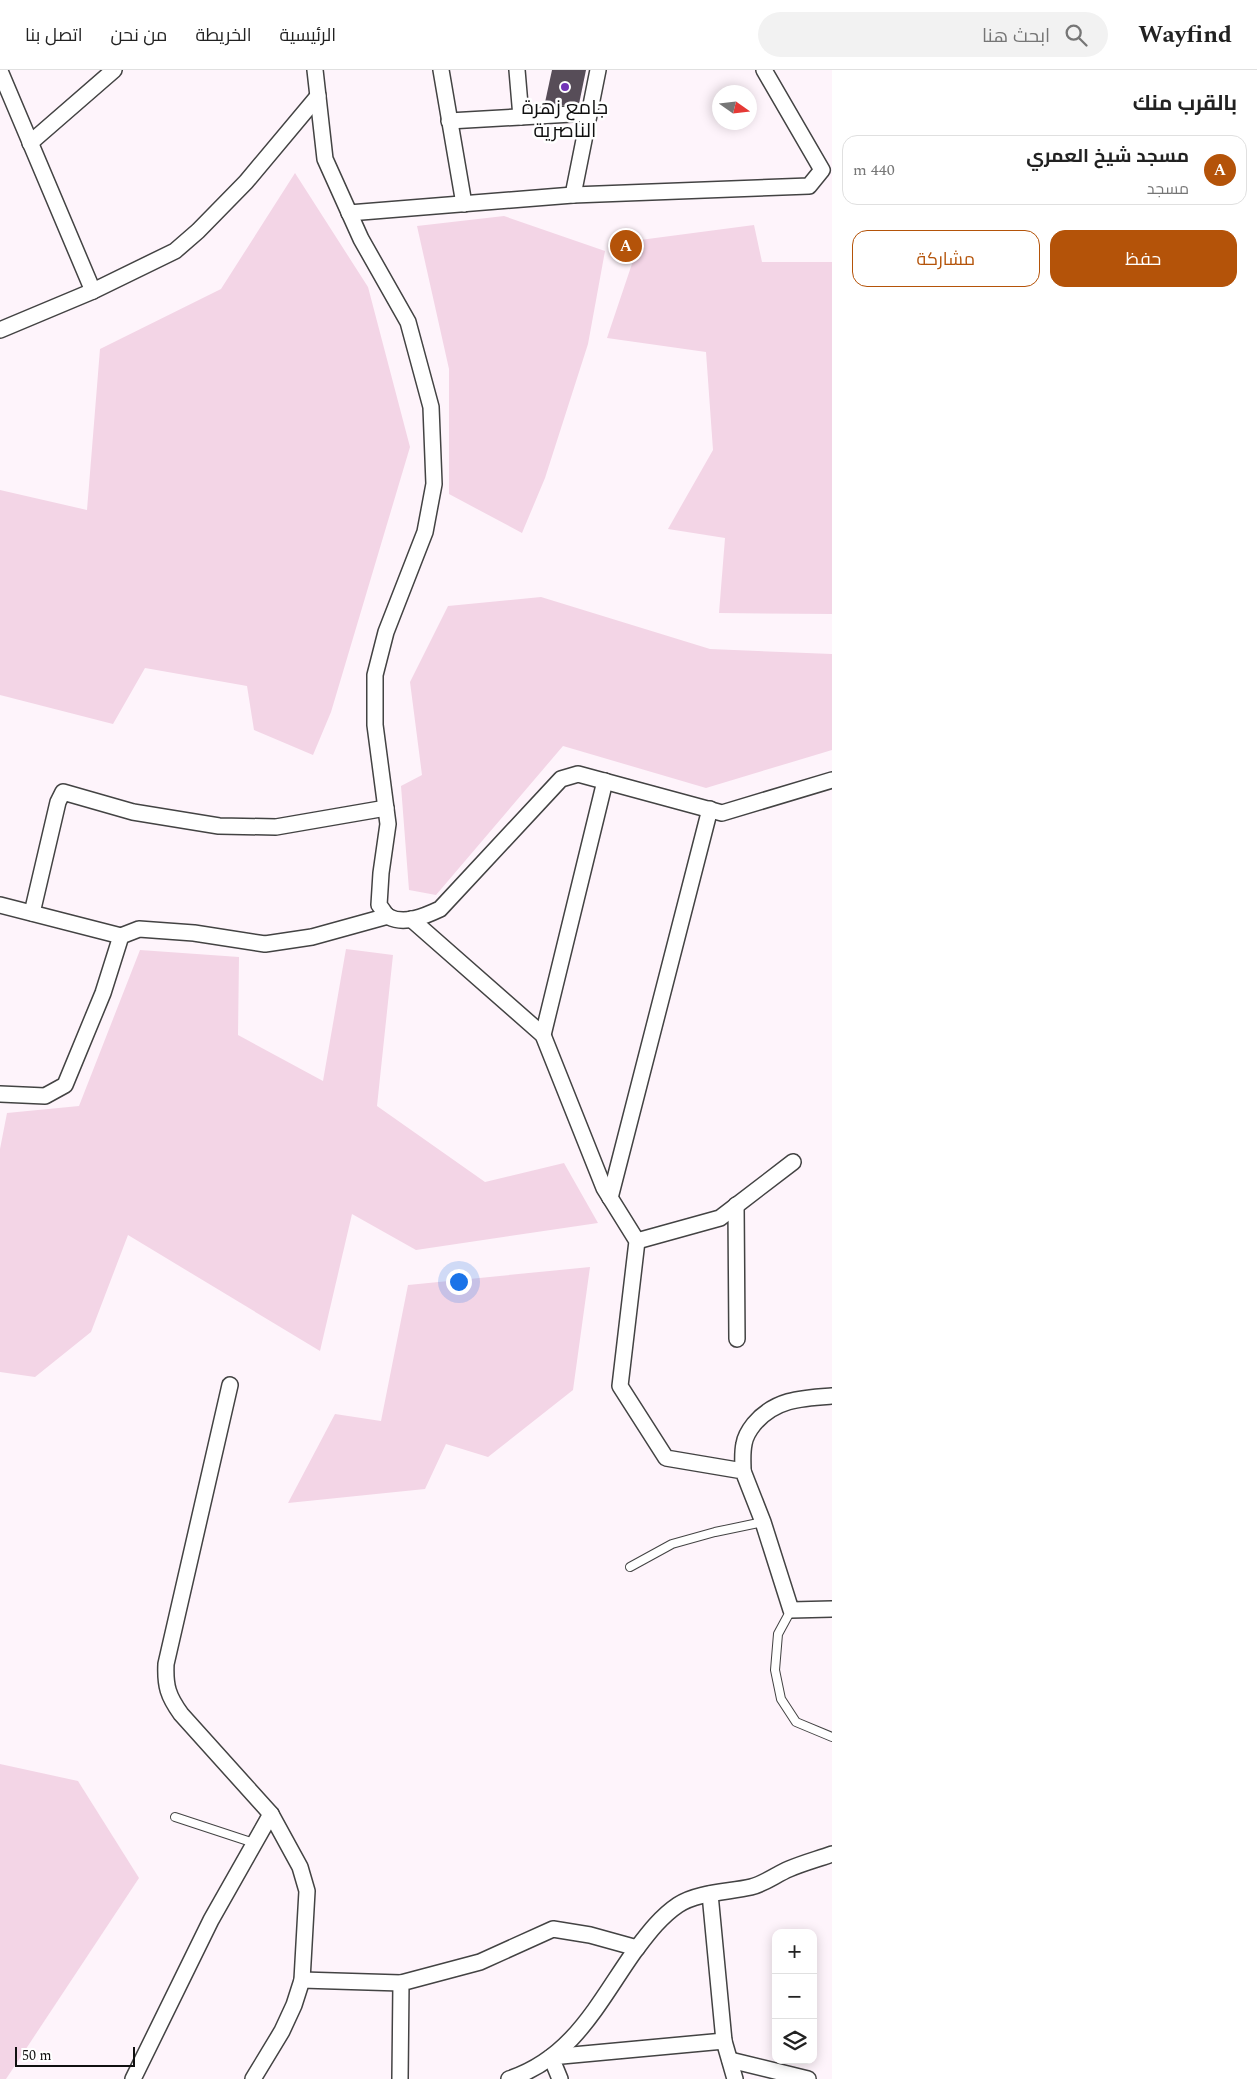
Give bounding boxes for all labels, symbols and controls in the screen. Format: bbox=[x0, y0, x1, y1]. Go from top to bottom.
search box bbox=[758, 12, 1108, 57]
text: Wayfind bbox=[1138, 17, 1232, 53]
icon: search bbox=[1062, 21, 1090, 49]
text: اتصل بنا bbox=[25, 22, 83, 49]
text: من نحن bbox=[111, 22, 167, 49]
text: الخريطة bbox=[195, 22, 252, 49]
text: الرئيسية bbox=[280, 22, 336, 49]
text: ابحث هنا bbox=[982, 22, 1050, 51]
marker: جامع زهرة الناصرية bbox=[559, 81, 571, 93]
north arrow bbox=[712, 85, 757, 130]
text: بالقرب منك bbox=[1133, 88, 1237, 120]
place label: جامع زهرة الناصرية bbox=[522, 93, 608, 146]
text: مسجد شيخ العمري bbox=[1026, 142, 1189, 171]
text: 440 m bbox=[853, 158, 895, 182]
text: A bbox=[1214, 158, 1226, 182]
text: مسجد bbox=[1147, 177, 1189, 201]
pin: A bbox=[610, 227, 642, 265]
button: مشاركة bbox=[852, 230, 1040, 287]
button: حفظ bbox=[1050, 230, 1237, 287]
your location bbox=[446, 1269, 472, 1295]
map controls bbox=[772, 1929, 817, 2064]
button: + bbox=[772, 1929, 817, 1974]
button: − bbox=[772, 1974, 817, 2019]
button: layers bbox=[772, 2019, 817, 2064]
scale bar bbox=[15, 2044, 135, 2067]
text: 50 m bbox=[22, 2045, 52, 2066]

